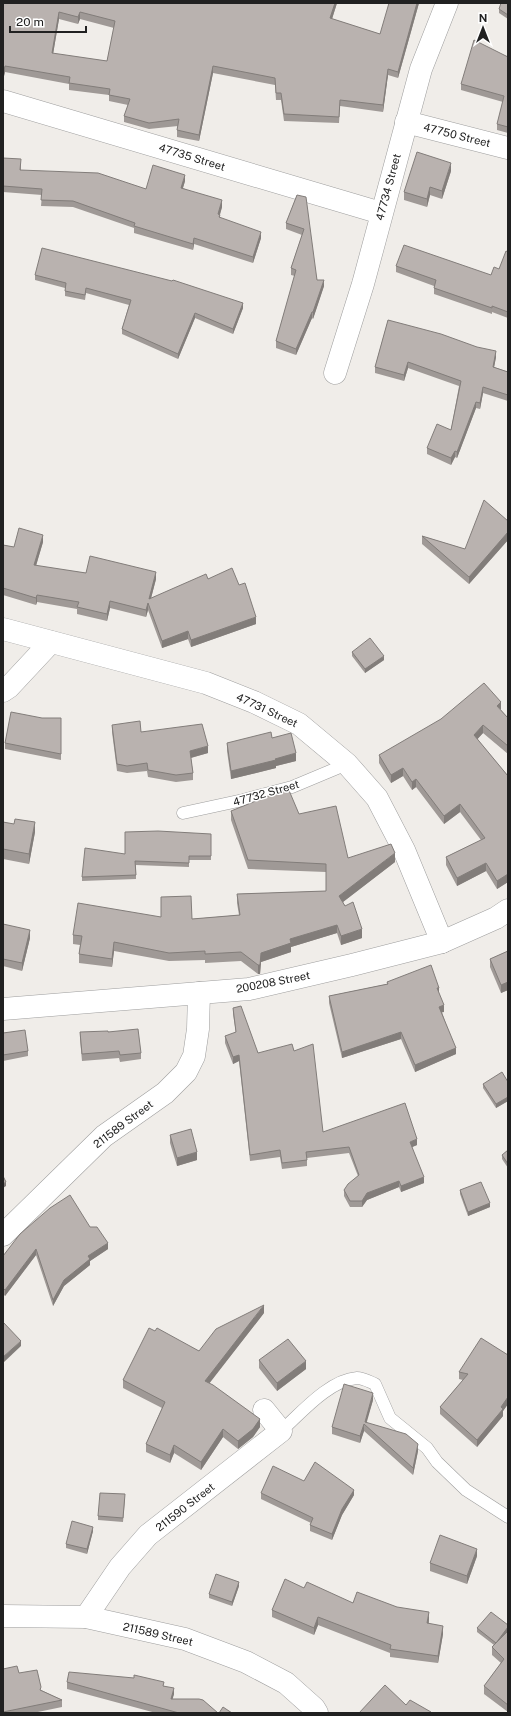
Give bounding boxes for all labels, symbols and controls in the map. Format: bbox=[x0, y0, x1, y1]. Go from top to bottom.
scale bar bbox=[10, 8, 86, 34]
north arrow bbox=[463, 8, 503, 48]
text: N bbox=[479, 12, 487, 24]
text: 20 m bbox=[16, 15, 44, 29]
street label: 47750 Street bbox=[422, 121, 492, 149]
street label: 47735 Street bbox=[157, 141, 227, 173]
street label: 47734 Street bbox=[373, 152, 403, 222]
street label: 47731 Street bbox=[234, 691, 300, 729]
street label: 47732 Street bbox=[231, 778, 301, 808]
street label: 200208 Street bbox=[235, 969, 311, 995]
street label: 211589 Street bbox=[91, 1098, 155, 1150]
street label: 211590 Street bbox=[153, 1480, 217, 1534]
street label: 211589 Street bbox=[122, 1620, 194, 1648]

